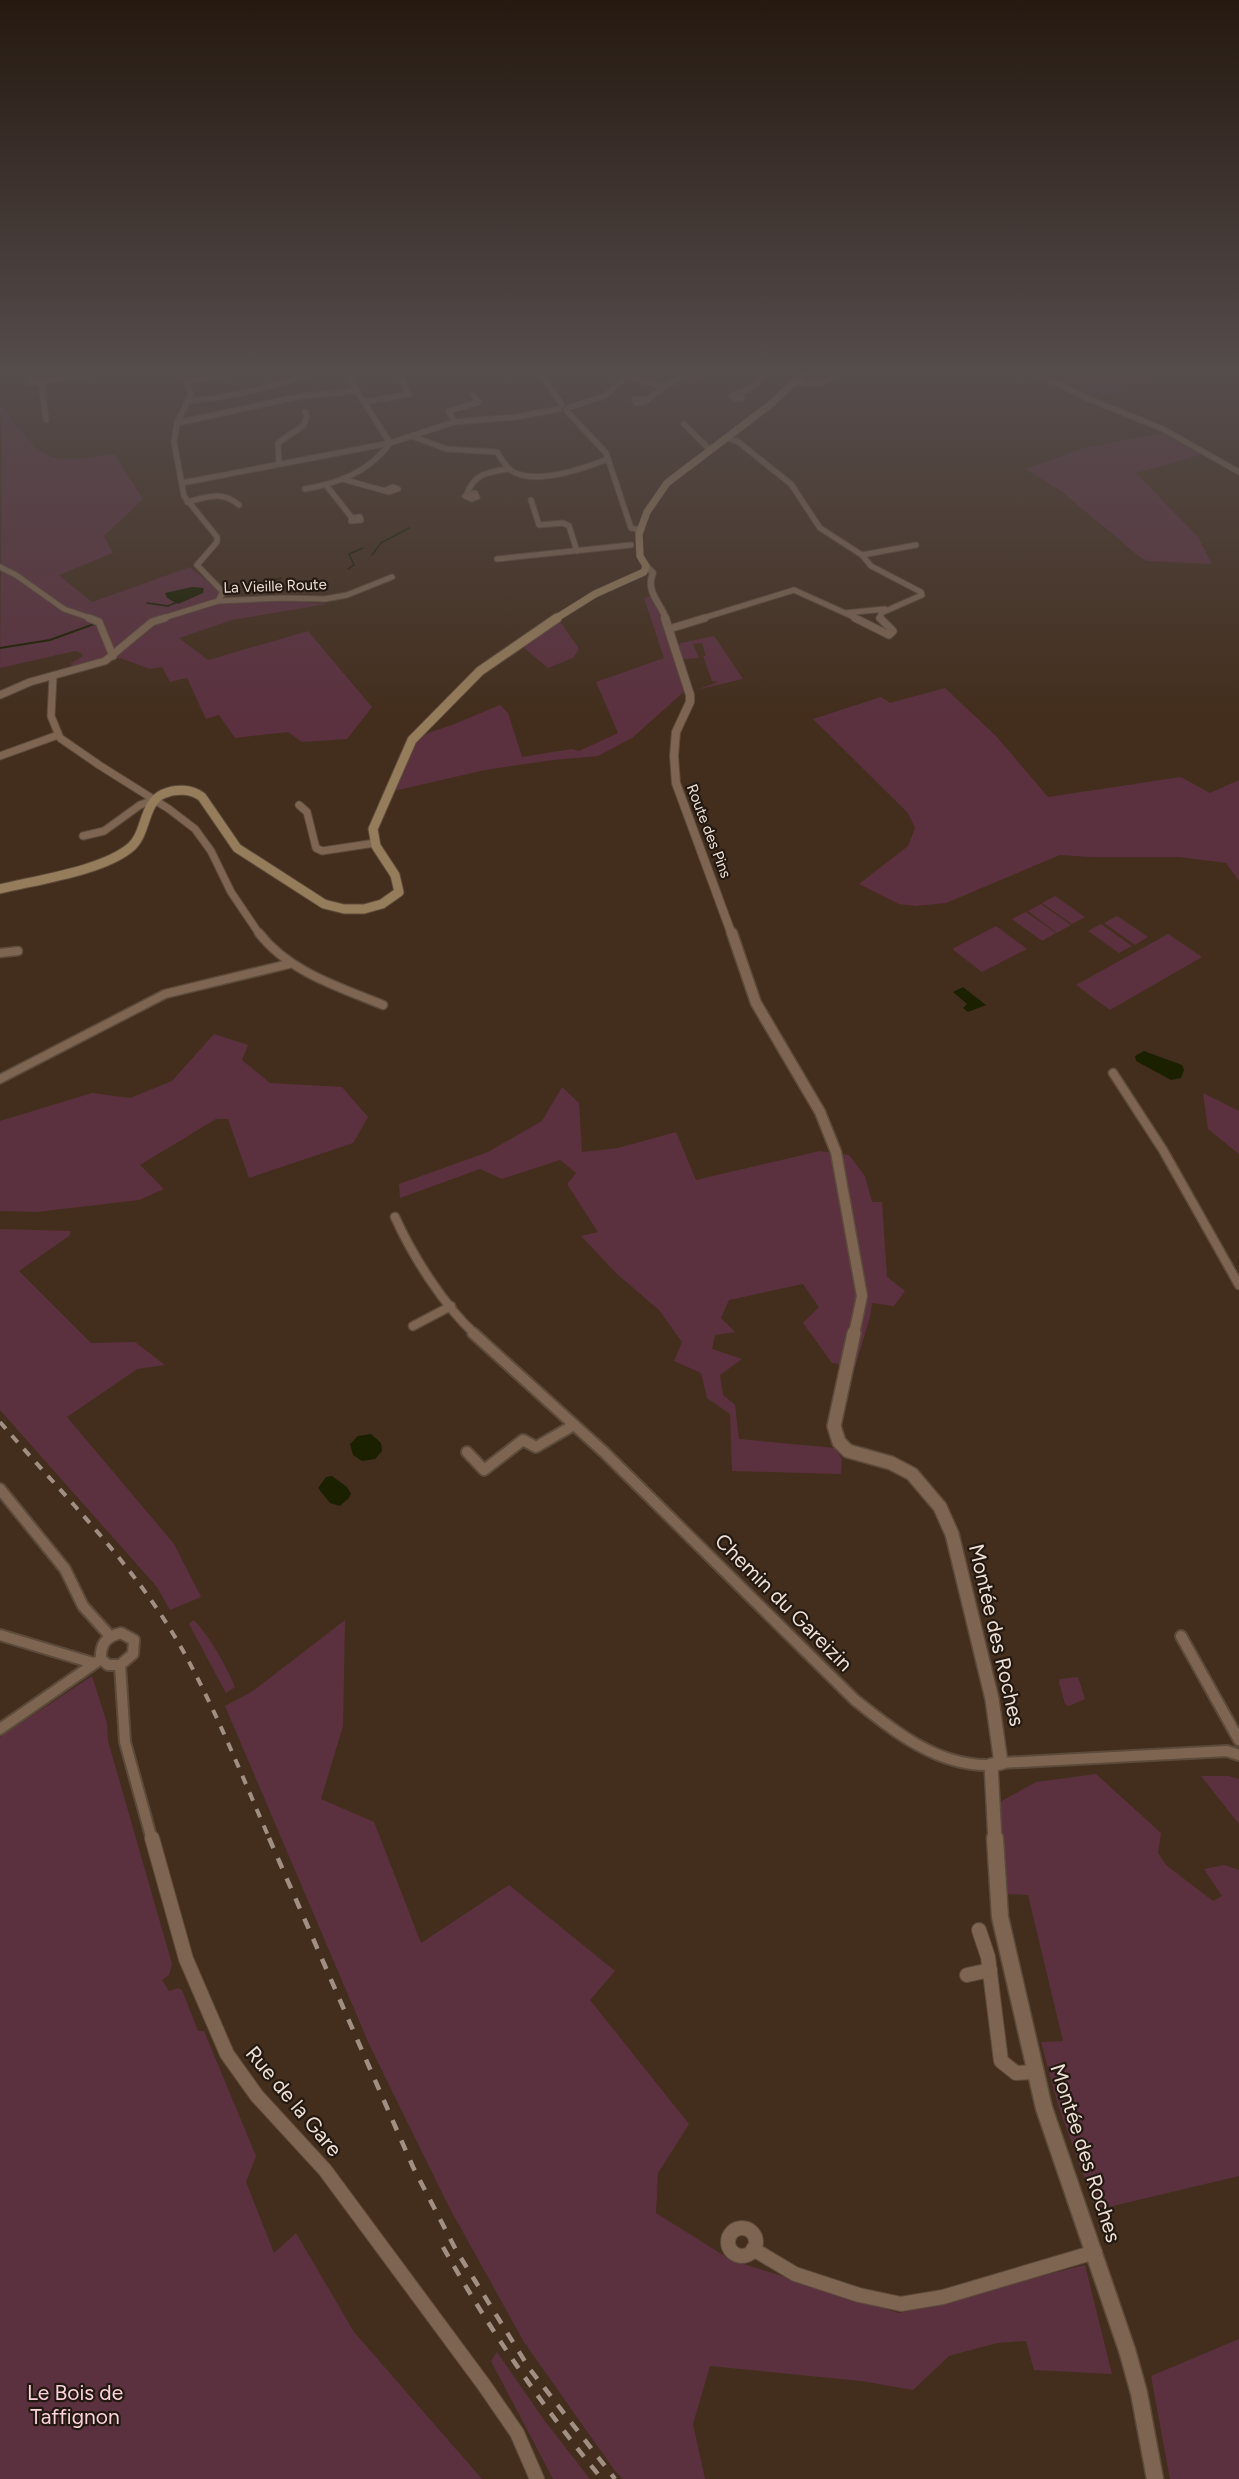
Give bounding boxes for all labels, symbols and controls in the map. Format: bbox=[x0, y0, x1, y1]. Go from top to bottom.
street label: La Vieille Route bbox=[223, 575, 327, 597]
street label: Route des Pins bbox=[683, 781, 735, 881]
street label: Chemin du Gareizin bbox=[710, 1528, 858, 1676]
street label: Montée des Roches bbox=[964, 1542, 1030, 1728]
street label: Rue de la Gare bbox=[241, 2041, 347, 2161]
street label: Montée des Roches bbox=[1045, 2061, 1127, 2245]
park label: Le Bois de Taffignon bbox=[27, 2380, 123, 2429]

